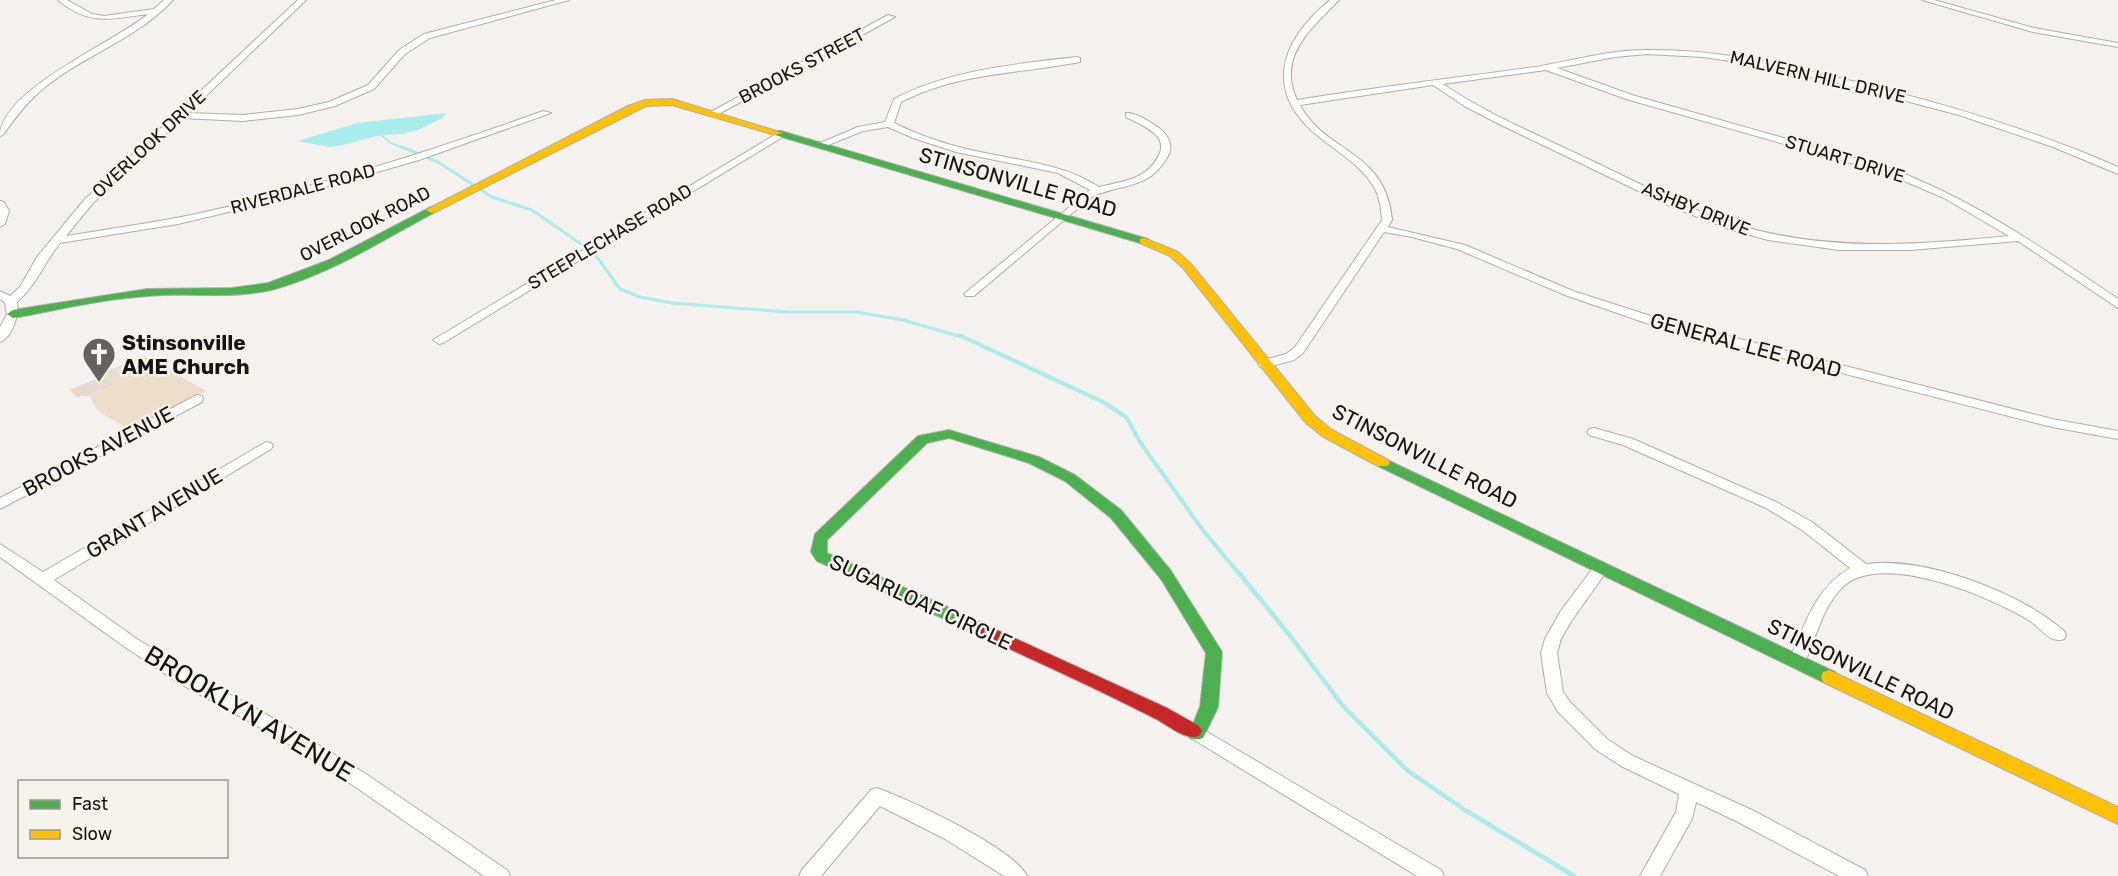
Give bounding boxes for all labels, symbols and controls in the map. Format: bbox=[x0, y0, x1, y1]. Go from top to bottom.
street label: BROOKS STREET bbox=[735, 23, 869, 109]
street label: MALVERN HILL DRIVE bbox=[1728, 46, 1908, 108]
street label: OVERLOOK DRIVE bbox=[88, 86, 210, 202]
street label: STUART DRIVE bbox=[1783, 130, 1907, 188]
street label: STINSONVILLE ROAD bbox=[916, 142, 1120, 222]
street label: RIVERDALE ROAD bbox=[228, 159, 378, 219]
street label: ASHBY DRIVE bbox=[1639, 177, 1753, 241]
street label: STEEPLECHASE ROAD bbox=[524, 179, 696, 295]
street label: OVERLOOK ROAD bbox=[296, 182, 434, 266]
street label: GENERAL LEE ROAD bbox=[1648, 307, 1844, 383]
place label: Stinsonville AME Church bbox=[122, 330, 250, 379]
church icon: Stinsonville AME Church bbox=[81, 336, 117, 383]
street label: STINSONVILLE ROAD bbox=[1328, 398, 1522, 514]
street label: BROOKS AVENUE bbox=[18, 401, 178, 501]
street label: GRANT AVENUE bbox=[81, 462, 227, 564]
street label: SUGARLOAF CIRCLE bbox=[826, 549, 1016, 655]
street label: STINSONVILLE ROAD bbox=[1764, 613, 1958, 725]
street label: BROOKLYN AVENUE bbox=[139, 639, 359, 789]
legend bbox=[18, 780, 228, 858]
text: Fast bbox=[72, 793, 108, 815]
text: Slow bbox=[72, 823, 112, 845]

